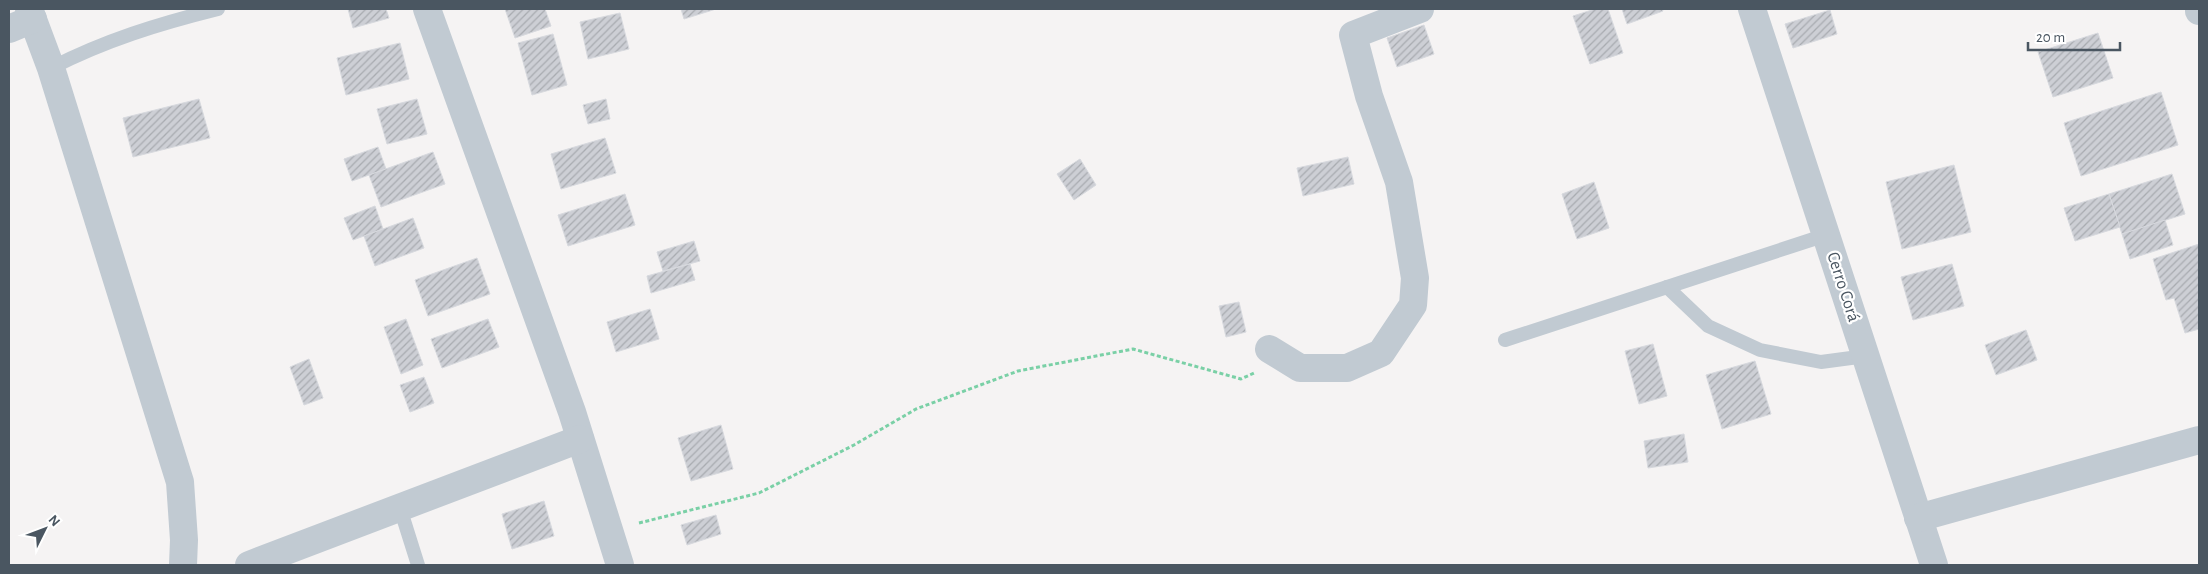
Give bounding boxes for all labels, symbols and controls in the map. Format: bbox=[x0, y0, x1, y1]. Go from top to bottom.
scale bar bbox=[2028, 20, 2120, 52]
text: 20 m bbox=[2036, 30, 2065, 45]
street label: Cerro Corá bbox=[1823, 250, 1863, 324]
north arrow bbox=[20, 504, 70, 554]
text: N bbox=[45, 513, 62, 529]

